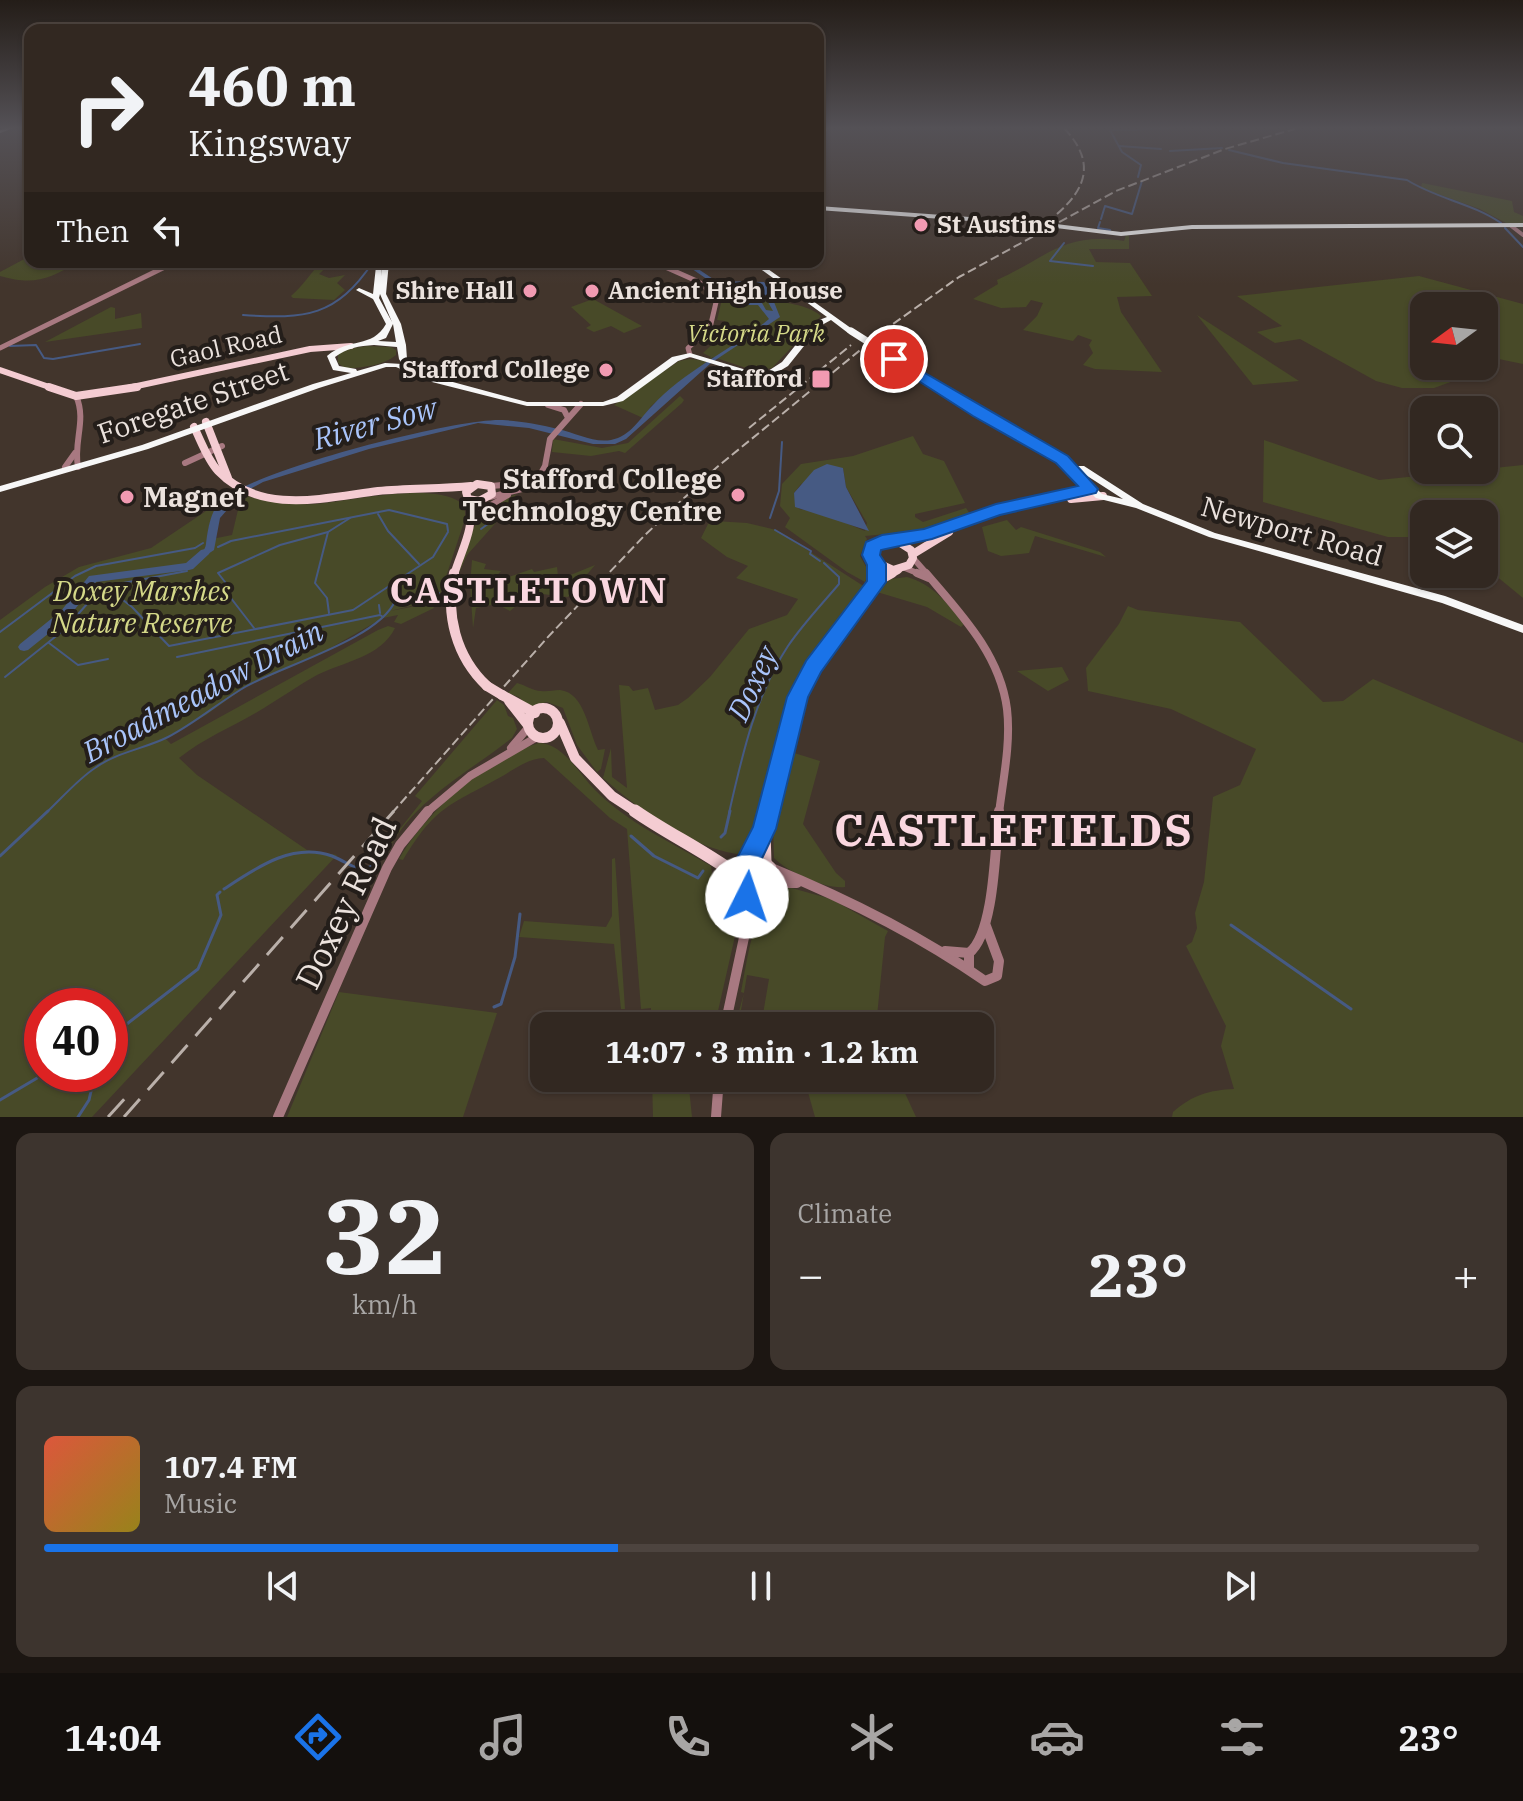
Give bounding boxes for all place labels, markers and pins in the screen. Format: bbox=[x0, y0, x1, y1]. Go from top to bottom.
place label: St Austins bbox=[937, 208, 1056, 240]
marker: St Austins bbox=[912, 216, 930, 234]
place label: Shire Hall bbox=[395, 274, 514, 306]
place label: Ancient High House bbox=[608, 274, 843, 306]
marker: Shire Hall bbox=[521, 282, 539, 300]
marker: Ancient High House bbox=[583, 282, 601, 300]
pin bbox=[860, 325, 928, 393]
place label: Stafford College bbox=[402, 353, 590, 385]
marker: Stafford College bbox=[597, 361, 615, 379]
place label: Stafford bbox=[706, 362, 803, 394]
marker: Stafford bbox=[810, 368, 832, 390]
place label: Stafford College Technology Centre bbox=[462, 460, 722, 529]
place label: Magnet bbox=[143, 478, 245, 515]
marker: Stafford College Technology Centre bbox=[729, 486, 747, 504]
marker: Magnet bbox=[118, 488, 136, 506]

